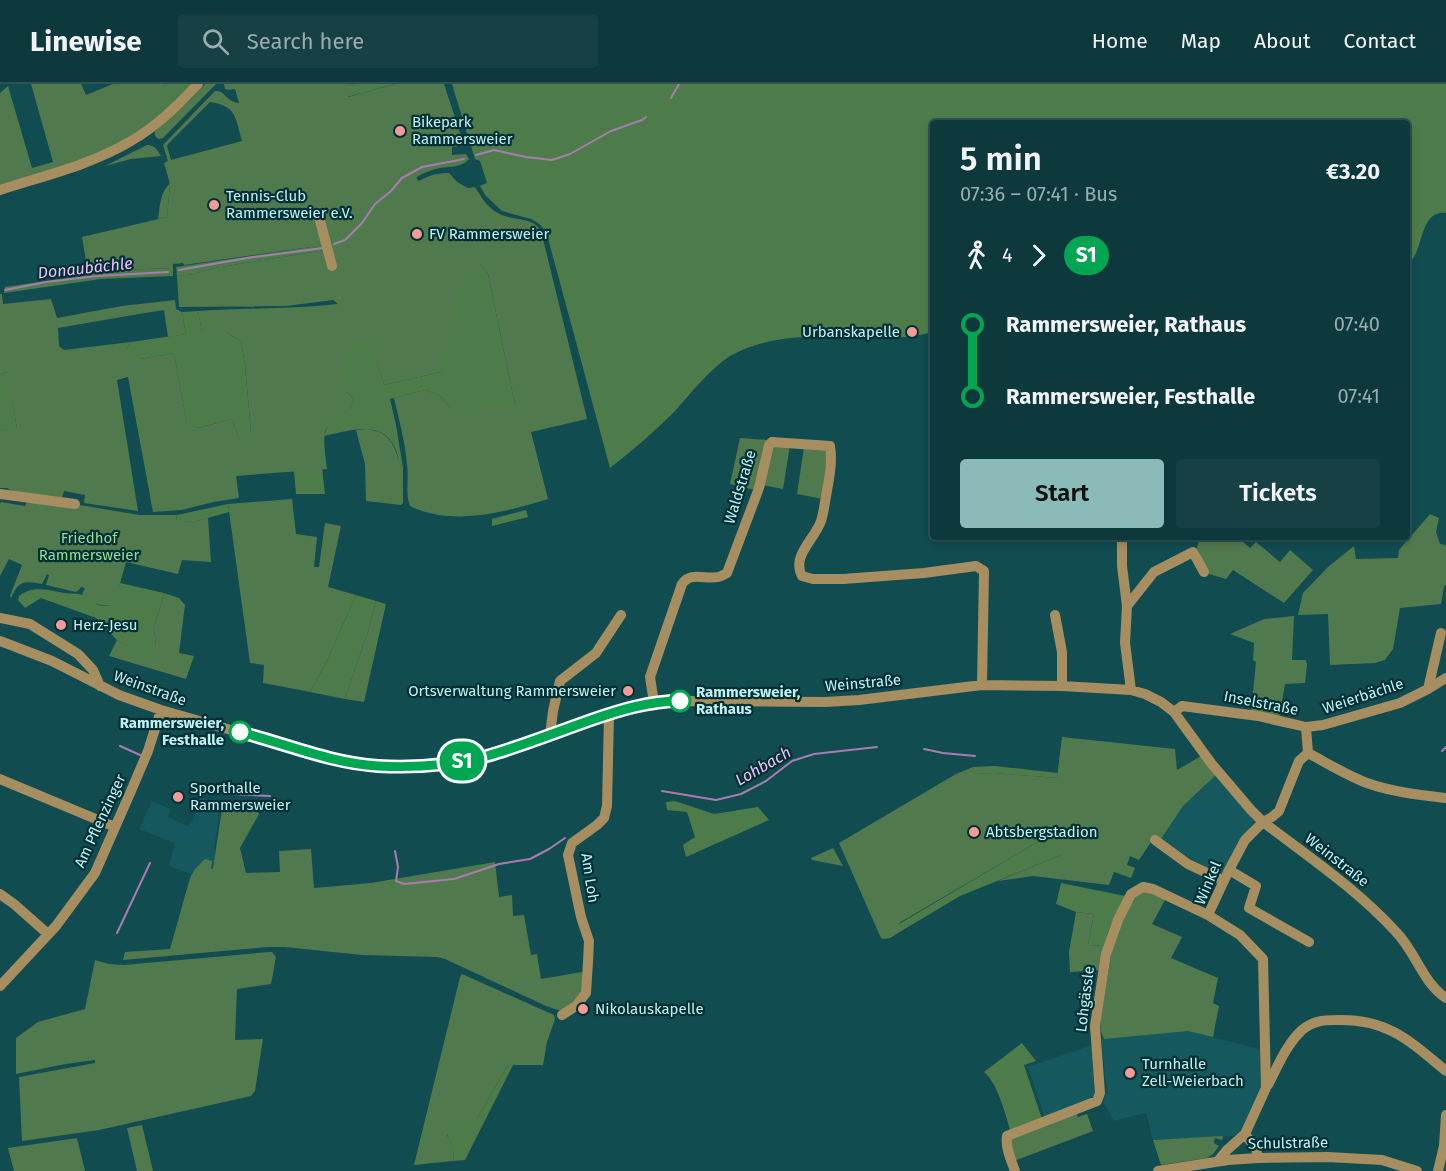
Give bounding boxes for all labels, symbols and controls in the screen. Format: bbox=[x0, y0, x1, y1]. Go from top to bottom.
search box bbox=[178, 14, 598, 68]
text: Linewise bbox=[30, 25, 142, 58]
icon: search bbox=[199, 25, 232, 58]
text: Search here bbox=[247, 28, 364, 55]
text: Home bbox=[1092, 28, 1148, 54]
text: Map bbox=[1181, 28, 1221, 54]
text: About bbox=[1254, 28, 1311, 54]
text: Contact bbox=[1344, 28, 1416, 54]
place label: Bikepark Rammersweier bbox=[412, 113, 513, 148]
marker: Bikepark Rammersweier bbox=[393, 124, 407, 138]
text: 5 min bbox=[960, 139, 1042, 179]
text: €3.20 bbox=[1326, 158, 1380, 185]
text: 07:36 – 07:41 · Bus bbox=[960, 182, 1117, 206]
place label: Tennis-Club Rammersweier e.V. bbox=[226, 187, 353, 222]
marker: Tennis-Club Rammersweier e.V. bbox=[207, 198, 221, 212]
place label: FV Rammersweier bbox=[429, 225, 549, 243]
marker: FV Rammersweier bbox=[410, 227, 424, 241]
icon: walk bbox=[960, 239, 993, 272]
icon: forward bbox=[1022, 239, 1055, 272]
text: S1 bbox=[1076, 242, 1097, 268]
text: 4 bbox=[1002, 243, 1013, 267]
water label: Donaubächle bbox=[37, 254, 133, 282]
text: Rammersweier, Rathaus bbox=[1006, 311, 1246, 338]
text: 07:40 bbox=[1334, 312, 1380, 336]
place label: Urbanskapelle bbox=[802, 323, 900, 341]
marker: Urbanskapelle bbox=[905, 325, 919, 339]
text: Rammersweier, Festhalle bbox=[1006, 383, 1255, 410]
text: 07:41 bbox=[1338, 384, 1380, 408]
street label: Waldstraße bbox=[720, 448, 760, 526]
button: Start bbox=[960, 459, 1164, 528]
button: Tickets bbox=[1176, 459, 1380, 528]
park label: Friedhof Rammersweier bbox=[39, 529, 139, 564]
place label: Herz-Jesu bbox=[73, 616, 137, 634]
marker: Herz-Jesu bbox=[54, 618, 68, 632]
street label: Weinstraße bbox=[111, 666, 189, 710]
street label: Weinstraße bbox=[824, 671, 902, 695]
street label: Weierbächle bbox=[1320, 674, 1406, 718]
place label: Ortsverwaltung Rammersweier bbox=[408, 682, 616, 700]
place label: Rammersweier, Rathaus bbox=[696, 683, 801, 718]
marker: Ortsverwaltung Rammersweier bbox=[621, 684, 635, 698]
street label: Inselstraße bbox=[1222, 687, 1300, 719]
marker: Rammersweier, Rathaus bbox=[669, 690, 691, 712]
place label: Rammersweier, Festhalle bbox=[120, 714, 224, 749]
marker: Rammersweier, Festhalle bbox=[229, 721, 251, 743]
line badge: S1 bbox=[435, 742, 489, 780]
water label: Lohbach bbox=[732, 742, 794, 790]
text: S1 bbox=[452, 748, 473, 774]
street label: Am Pflenzinger bbox=[71, 771, 130, 871]
place label: Sporthalle Rammersweier bbox=[190, 779, 291, 814]
marker: Sporthalle Rammersweier bbox=[171, 790, 185, 804]
place label: Abtsbergstadion bbox=[986, 823, 1098, 841]
marker: Abtsbergstadion bbox=[967, 825, 981, 839]
street label: Weinstraße bbox=[1301, 829, 1373, 891]
street label: Am Loh bbox=[577, 852, 603, 904]
street label: Winkel bbox=[1191, 858, 1225, 907]
street label: Lohgässle bbox=[1072, 965, 1098, 1033]
place label: Nikolauskapelle bbox=[595, 1000, 704, 1018]
marker: Nikolauskapelle bbox=[576, 1002, 590, 1016]
place label: Turnhalle Zell-Weierbach bbox=[1142, 1055, 1244, 1090]
marker: Turnhalle Zell-Weierbach bbox=[1123, 1066, 1137, 1080]
street label: Schulstraße bbox=[1248, 1133, 1328, 1153]

